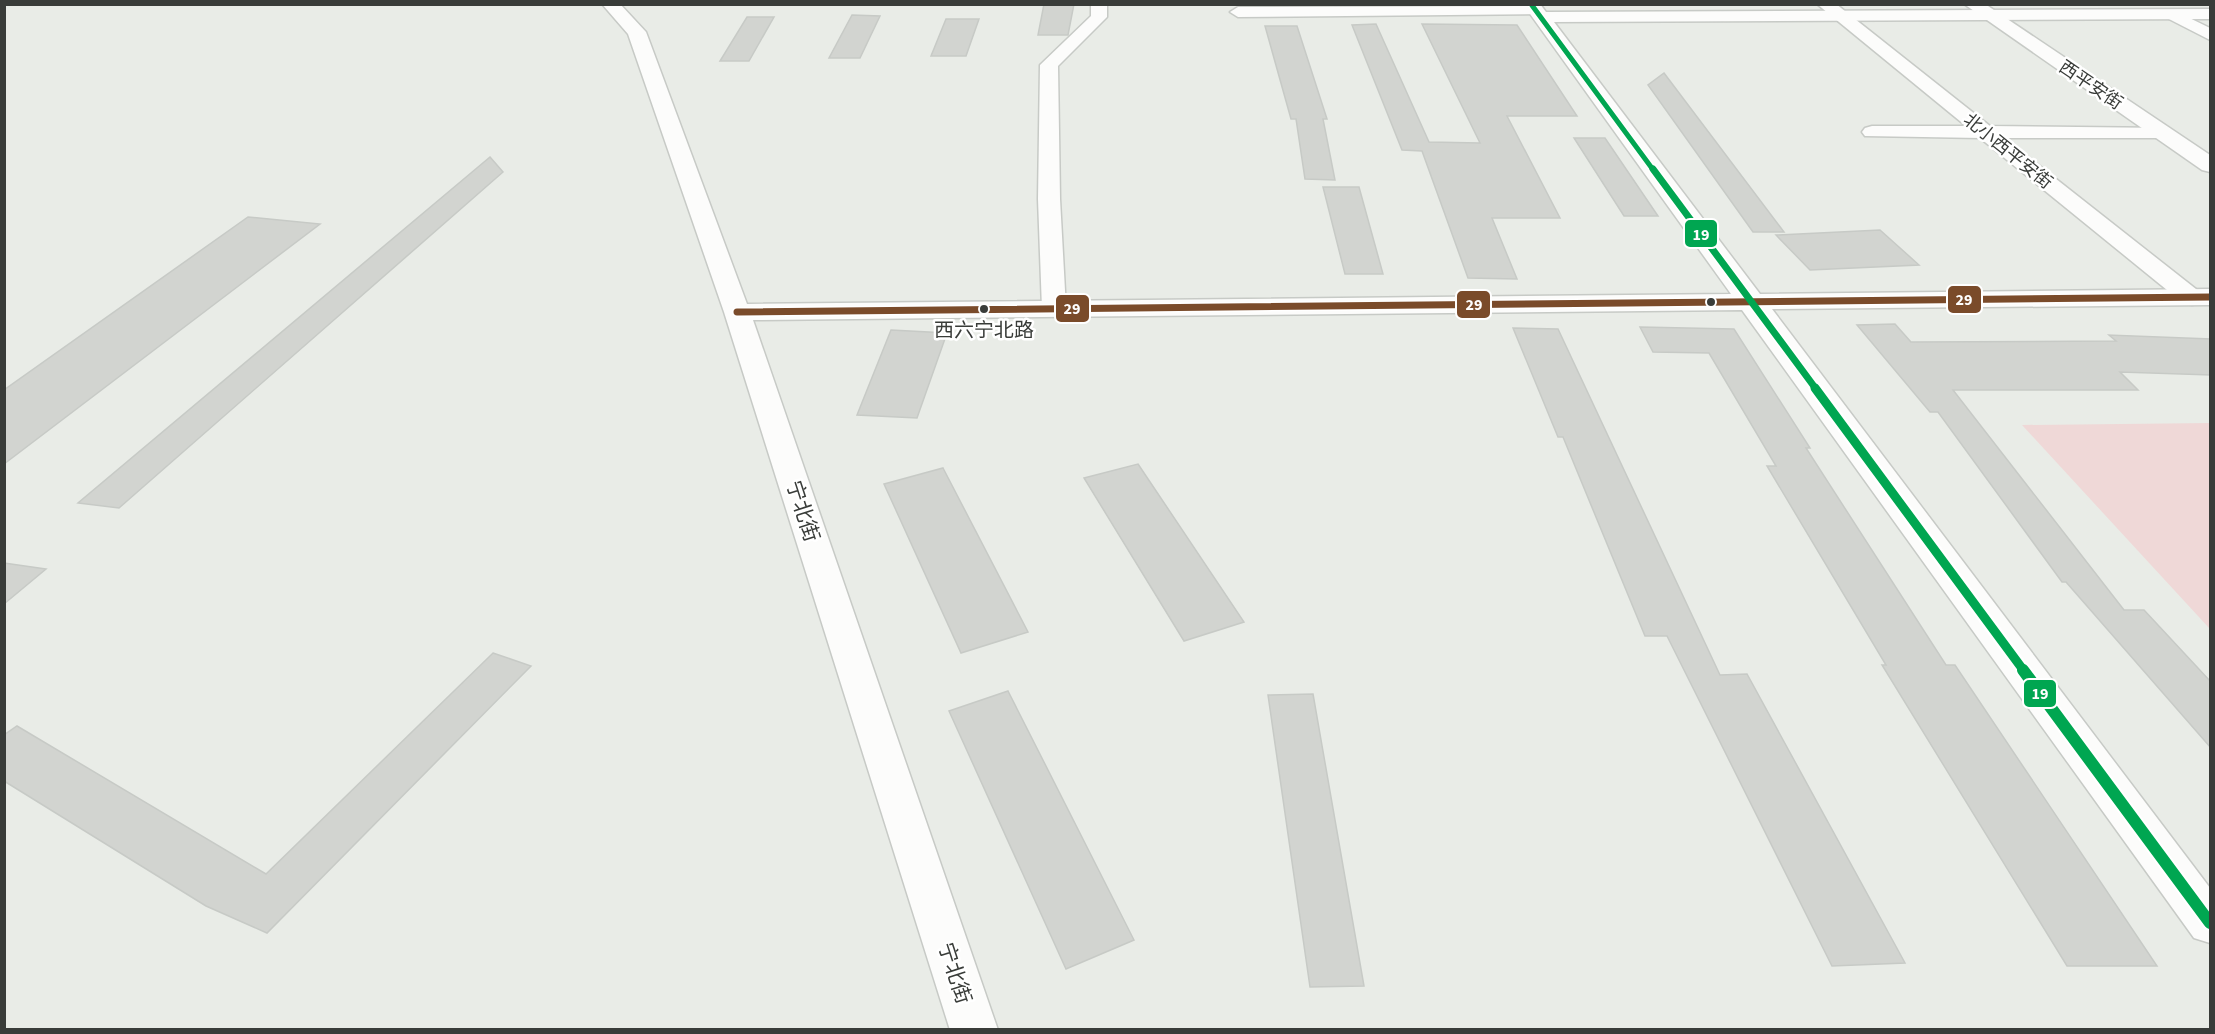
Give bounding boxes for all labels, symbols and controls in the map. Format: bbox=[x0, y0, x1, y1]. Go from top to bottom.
street label: 西平安街 bbox=[2054, 55, 2128, 116]
street label: 北小西平安街 bbox=[1958, 108, 2058, 195]
line badge: 19 bbox=[1684, 219, 1718, 248]
text: 19 bbox=[1693, 224, 1709, 246]
line badge: 29 bbox=[1947, 285, 1982, 314]
text: 29 bbox=[1956, 289, 1972, 311]
line badge: 29 bbox=[1456, 290, 1491, 319]
line badge: 29 bbox=[1055, 294, 1090, 323]
text: 29 bbox=[1466, 294, 1482, 316]
unlabelled marker bbox=[1705, 296, 1717, 308]
text: 29 bbox=[1064, 298, 1080, 320]
marker: 西六宁北路 bbox=[978, 303, 990, 315]
place label: 西六宁北路 bbox=[934, 317, 1034, 345]
street label: 宁北街 bbox=[779, 476, 827, 546]
line badge: 19 bbox=[2023, 679, 2057, 708]
text: 19 bbox=[2032, 683, 2048, 705]
street label: 宁北街 bbox=[931, 938, 979, 1008]

